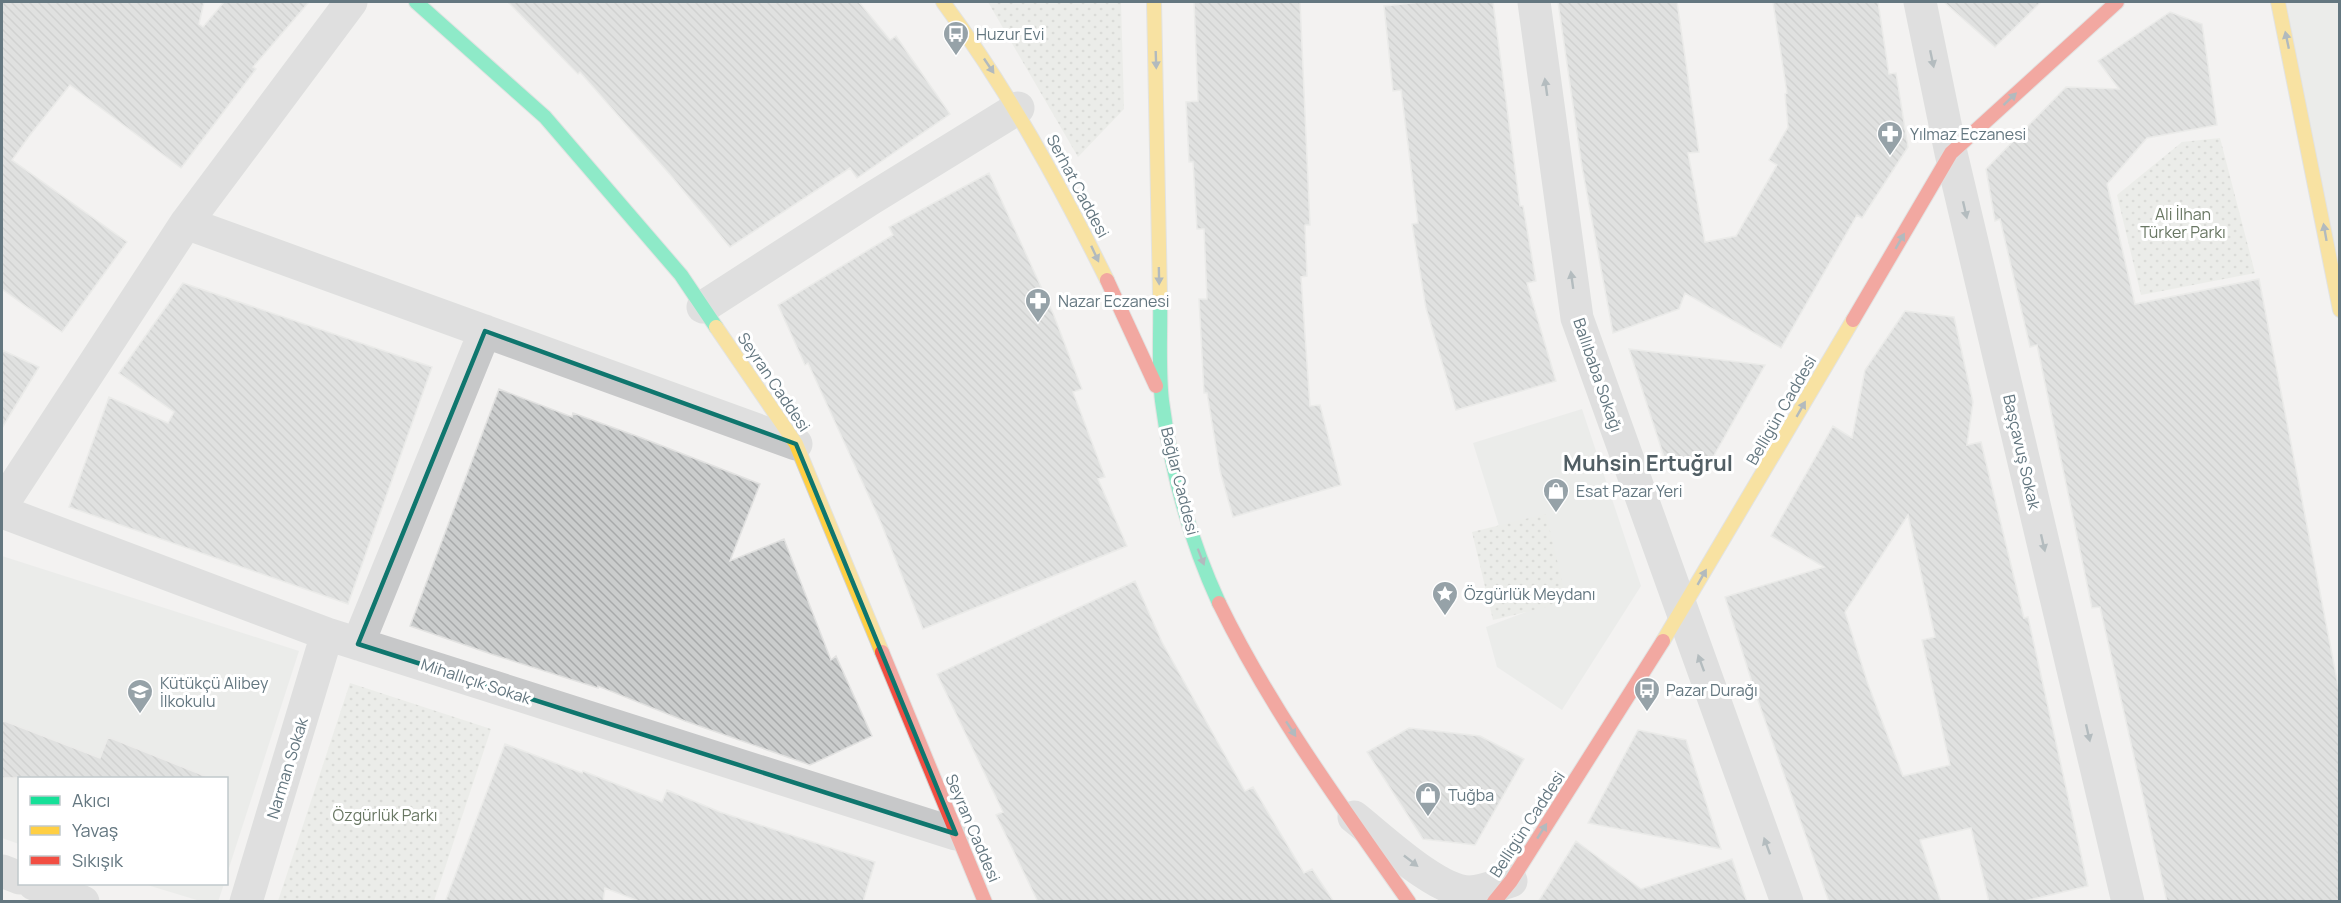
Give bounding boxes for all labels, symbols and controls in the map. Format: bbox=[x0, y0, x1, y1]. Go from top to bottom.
bus stop icon: Huzur Evi bbox=[941, 19, 971, 57]
place label: Huzur Evi bbox=[976, 23, 1044, 45]
one-way arrow bbox=[2281, 31, 2291, 50]
one-way arrow bbox=[1928, 49, 1937, 68]
one-way arrow bbox=[1152, 50, 1161, 69]
one-way arrow bbox=[984, 58, 995, 74]
one-way arrow bbox=[1541, 77, 1550, 96]
one-way arrow bbox=[2002, 92, 2017, 106]
pharmacy icon: Yılmaz Eczanesi bbox=[1875, 119, 1905, 157]
place label: Yılmaz Eczanesi bbox=[1910, 123, 2026, 145]
street label: Serhat Caddesi bbox=[1042, 131, 1114, 241]
one-way arrow bbox=[1960, 201, 1970, 219]
park label: Ali İlhan Türker Parkı bbox=[2140, 203, 2226, 243]
one-way arrow bbox=[2320, 222, 2329, 241]
one-way arrow bbox=[1894, 233, 1905, 249]
one-way arrow bbox=[1090, 246, 1099, 263]
one-way arrow bbox=[1154, 266, 1164, 285]
one-way arrow bbox=[1568, 270, 1577, 289]
pharmacy icon: Nazar Eczanesi bbox=[1023, 286, 1053, 324]
place label: Nazar Eczanesi bbox=[1058, 290, 1169, 312]
street label: Ballıbaba Sokağı bbox=[1568, 315, 1628, 435]
street label: Seyran Caddesi bbox=[733, 328, 815, 436]
street label: Belligün Caddesi bbox=[1741, 351, 1821, 469]
street label: Başçavuş Sokak bbox=[1998, 392, 2046, 513]
one-way arrow bbox=[1795, 401, 1806, 417]
street label: Bağlar Caddesi bbox=[1156, 425, 1204, 537]
district label: Muhsin Ertuğrul bbox=[1563, 448, 1733, 478]
shop icon: Esat Pazar Yeri bbox=[1541, 476, 1571, 514]
place label: Esat Pazar Yeri bbox=[1576, 480, 1683, 502]
one-way arrow bbox=[2039, 534, 2049, 552]
one-way arrow bbox=[1196, 548, 1206, 566]
one-way arrow bbox=[1697, 568, 1707, 585]
place icon: Özgürlük Meydanı bbox=[1430, 579, 1460, 617]
place label: Özgürlük Meydanı bbox=[1464, 583, 1596, 605]
street label: Mihallıçık Sokak bbox=[418, 653, 535, 709]
one-way arrow bbox=[1696, 654, 1706, 672]
place label: Kütükçü Alibey İlkokulu bbox=[160, 672, 269, 712]
bus stop icon: Pazar Durağı bbox=[1632, 675, 1662, 713]
school or university icon: Kütükçü Alibey İlkokulu bbox=[125, 677, 155, 715]
place label: Pazar Durağı bbox=[1666, 679, 1758, 701]
street label: Narman Sokak bbox=[261, 714, 313, 821]
one-way arrow bbox=[1285, 721, 1297, 737]
one-way arrow bbox=[2084, 723, 2094, 742]
street label: Belligün Caddesi bbox=[1484, 766, 1570, 882]
street label: Seyran Caddesi bbox=[940, 771, 1006, 885]
legend bbox=[18, 777, 228, 885]
shop icon: Tuğba bbox=[1413, 780, 1443, 818]
place label: Tuğba bbox=[1448, 784, 1494, 806]
text: Akıcı bbox=[72, 788, 110, 812]
park label: Özgürlük Parkı bbox=[333, 804, 437, 826]
text: Yavaş bbox=[72, 818, 118, 842]
one-way arrow bbox=[1536, 823, 1547, 839]
one-way arrow bbox=[1762, 837, 1772, 855]
text: Sıkışık bbox=[72, 848, 124, 872]
one-way arrow bbox=[1403, 855, 1418, 867]

